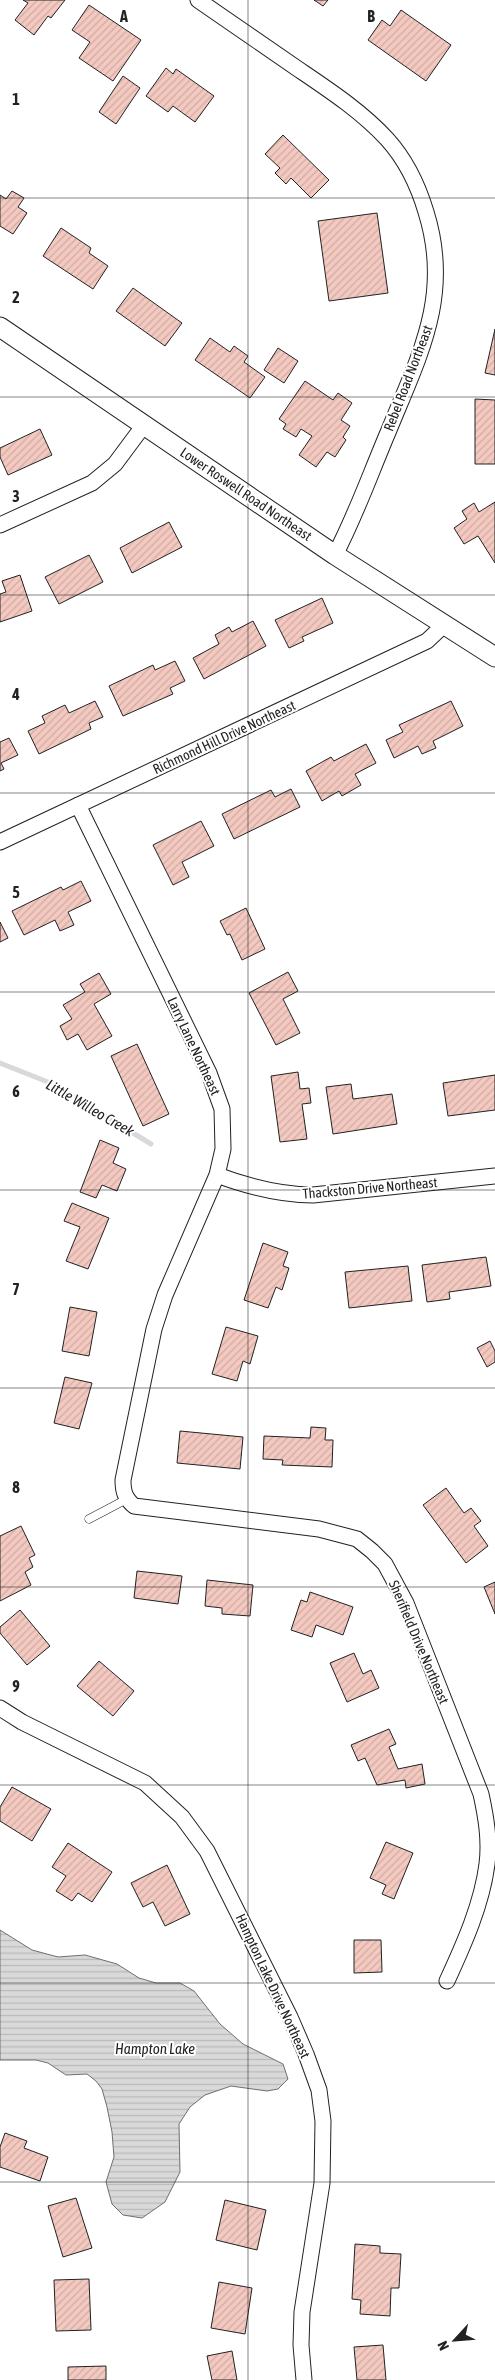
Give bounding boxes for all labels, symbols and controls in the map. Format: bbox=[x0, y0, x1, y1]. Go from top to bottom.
text: A bbox=[119, 7, 128, 25]
text: B bbox=[367, 7, 375, 25]
text: 1 bbox=[12, 90, 20, 108]
text: 2 bbox=[12, 288, 20, 306]
street label: Rebel Road Northeast bbox=[380, 323, 436, 433]
street label: Lower Roswell Road Northeast bbox=[177, 444, 315, 544]
text: 3 bbox=[12, 487, 20, 505]
text: 4 bbox=[11, 685, 20, 703]
street label: Richmond Hill Drive Northeast bbox=[150, 697, 298, 777]
text: 5 bbox=[12, 883, 20, 901]
street label: Larry Lane Northeast bbox=[164, 994, 224, 1098]
water label: Little Willeo Creek bbox=[43, 1075, 138, 1140]
text: 6 bbox=[12, 1082, 20, 1100]
street label: Thackston Drive Northeast bbox=[302, 1174, 438, 1202]
text: 7 bbox=[12, 1280, 20, 1298]
text: 8 bbox=[12, 1478, 20, 1496]
street label: Sherifield Drive Northeast bbox=[386, 1578, 452, 1706]
text: 9 bbox=[12, 1677, 20, 1695]
street label: Hampton Lake Drive Northeast bbox=[233, 1911, 313, 2061]
water label: Hampton Lake bbox=[115, 2040, 195, 2057]
north arrow bbox=[430, 2315, 480, 2365]
text: N bbox=[434, 2338, 452, 2353]

